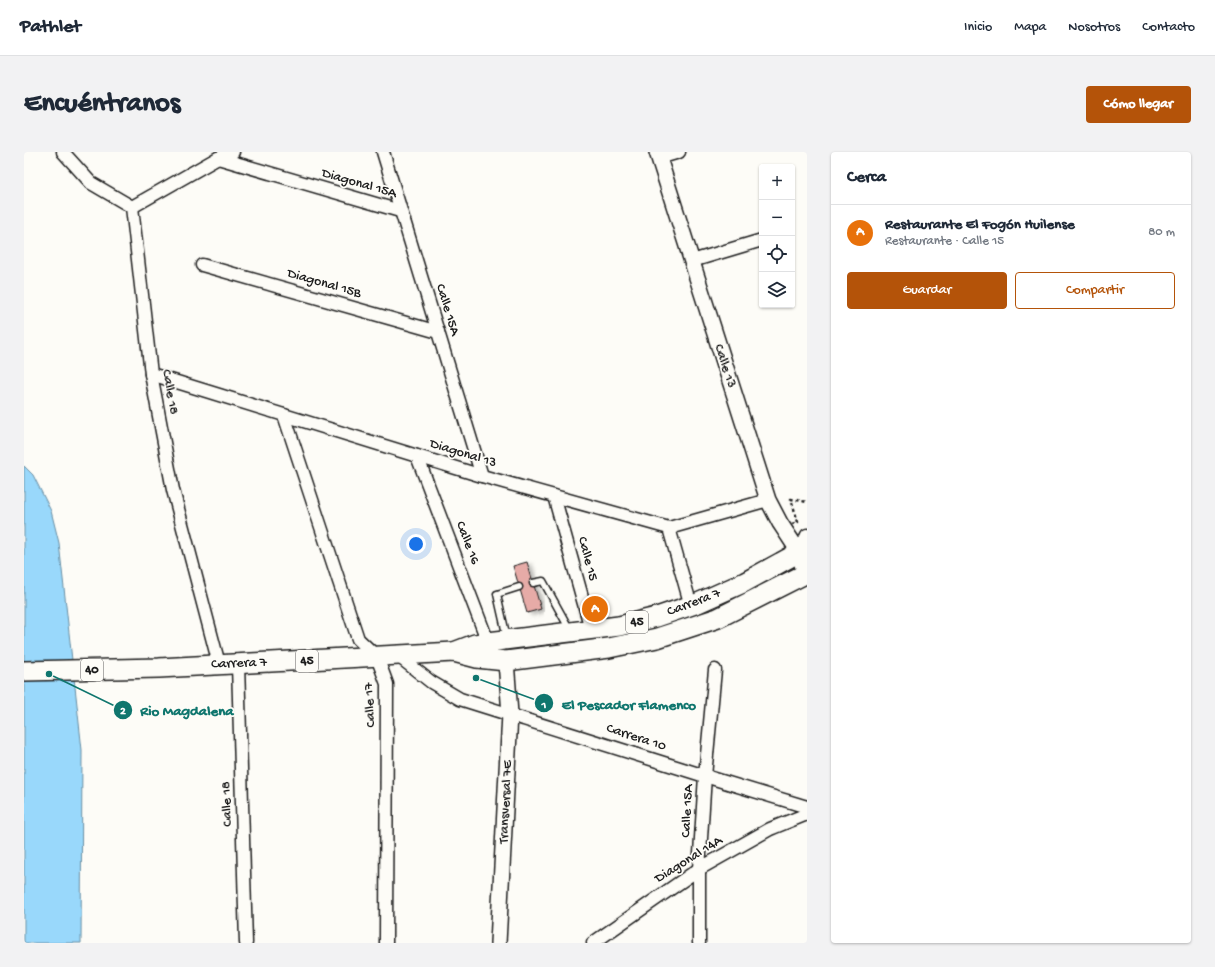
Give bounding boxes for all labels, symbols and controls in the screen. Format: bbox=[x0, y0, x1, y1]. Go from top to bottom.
text: Pathlet bbox=[20, 16, 81, 39]
text: Inicio bbox=[964, 19, 992, 36]
text: Mapa bbox=[1014, 19, 1046, 36]
text: Nosotros bbox=[1068, 19, 1120, 36]
text: Contacto bbox=[1142, 19, 1195, 36]
button: Cómo llegar bbox=[1086, 86, 1191, 123]
text: Encuéntranos bbox=[24, 88, 180, 121]
map controls bbox=[759, 164, 795, 308]
button: + bbox=[759, 164, 795, 200]
street label: Diagonal 15A bbox=[319, 165, 399, 203]
text: Cerca bbox=[847, 168, 886, 188]
button: − bbox=[759, 200, 795, 236]
text: Restaurante El Fogón Huilense bbox=[885, 216, 1075, 234]
text: A bbox=[856, 225, 864, 240]
text: 80 m bbox=[1148, 225, 1175, 240]
text: Restaurante · Calle 15 bbox=[885, 234, 1004, 249]
button: locate bbox=[759, 236, 795, 272]
street label: Diagonal 15B bbox=[284, 265, 364, 303]
button: layers bbox=[759, 272, 795, 308]
button: Guardar bbox=[847, 272, 1007, 309]
button: Compartir bbox=[1015, 272, 1175, 309]
street label: Calle 15A bbox=[431, 282, 463, 339]
street label: Calle 13 bbox=[710, 342, 740, 390]
street label: Calle 18 bbox=[158, 368, 182, 416]
street label: Diagonal 13 bbox=[427, 436, 498, 472]
street label: Calle 16 bbox=[451, 519, 483, 568]
your location bbox=[406, 534, 426, 554]
street label: Calle 15 bbox=[573, 535, 601, 583]
street label: Carrera 7 bbox=[665, 585, 724, 621]
pin: A bbox=[582, 594, 608, 624]
road number: 45 bbox=[626, 611, 648, 633]
road number: 45 bbox=[296, 650, 318, 672]
street label: Carrera 7 bbox=[211, 655, 268, 673]
road number: 40 bbox=[81, 659, 103, 681]
street label: Calle 17 bbox=[360, 681, 380, 728]
callout: El Pescador Flamenco bbox=[534, 690, 704, 717]
callout: Rio Magdalena bbox=[113, 696, 242, 723]
text: El Pescador Flamenco bbox=[562, 697, 696, 715]
text: 1 bbox=[541, 699, 547, 713]
text: Rio Magdalena bbox=[139, 703, 234, 721]
text: 2 bbox=[120, 705, 126, 719]
street label: Carrera 10 bbox=[604, 720, 668, 756]
street label: Transversal 7E bbox=[495, 759, 517, 845]
street label: Calle 18 bbox=[218, 781, 236, 827]
street label: Calle 15A bbox=[678, 783, 698, 838]
street label: Diagonal 14A bbox=[651, 832, 727, 888]

